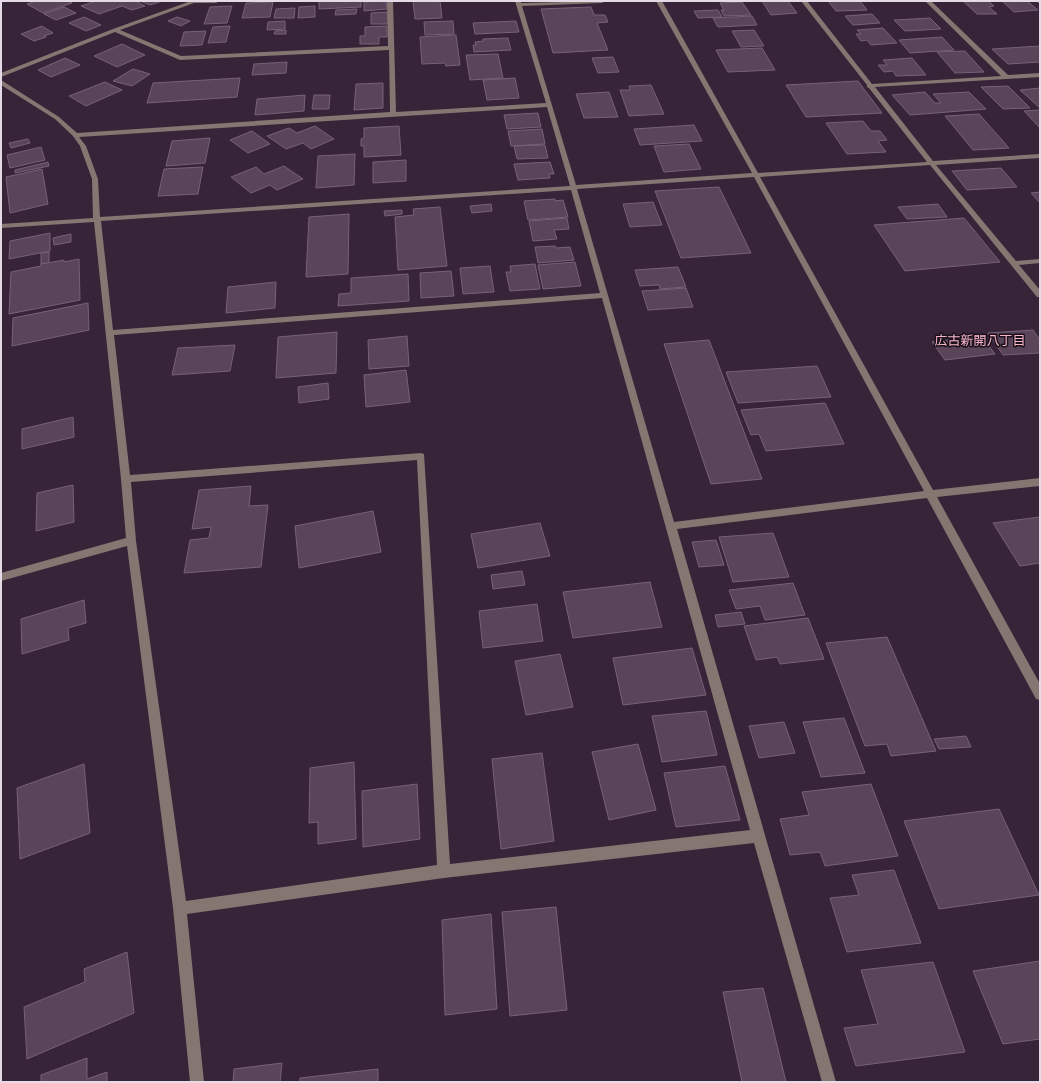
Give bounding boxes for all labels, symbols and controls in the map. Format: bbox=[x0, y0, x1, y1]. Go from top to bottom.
district label: 広古新開八丁目 bbox=[934, 333, 1026, 348]

